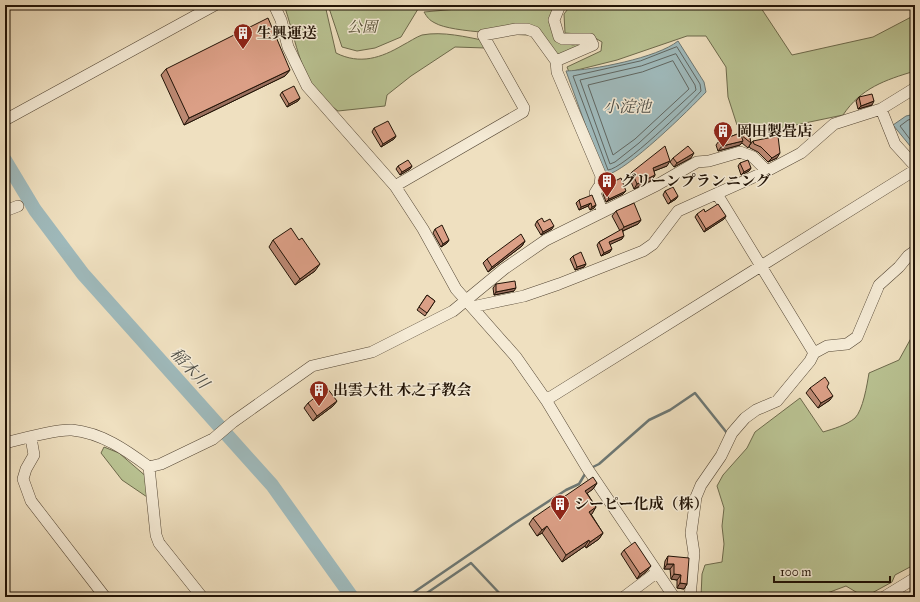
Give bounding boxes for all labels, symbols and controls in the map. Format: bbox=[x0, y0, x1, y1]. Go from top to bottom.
park label: 公園 bbox=[347, 18, 380, 36]
building icon: 生興運送 bbox=[232, 22, 254, 50]
place label: 生興運送 bbox=[257, 24, 317, 42]
water label: 小淀池 bbox=[603, 97, 653, 116]
building icon: 岡田製畳店 bbox=[712, 120, 734, 148]
place label: 岡田製畳店 bbox=[737, 122, 812, 140]
building icon: グリーンプランニング bbox=[596, 170, 618, 198]
place label: グリーンプランニング bbox=[621, 172, 770, 190]
water label: 稲木川 bbox=[167, 344, 214, 394]
building icon: 出雲大社 木之子教会 bbox=[308, 379, 330, 407]
place label: 出雲大社 木之子教会 bbox=[333, 381, 471, 399]
building icon: シーピー化成（株） bbox=[549, 493, 571, 521]
place label: シーピー化成（株） bbox=[574, 495, 708, 513]
scale bar bbox=[774, 558, 890, 584]
text: 100 m bbox=[780, 565, 811, 579]

